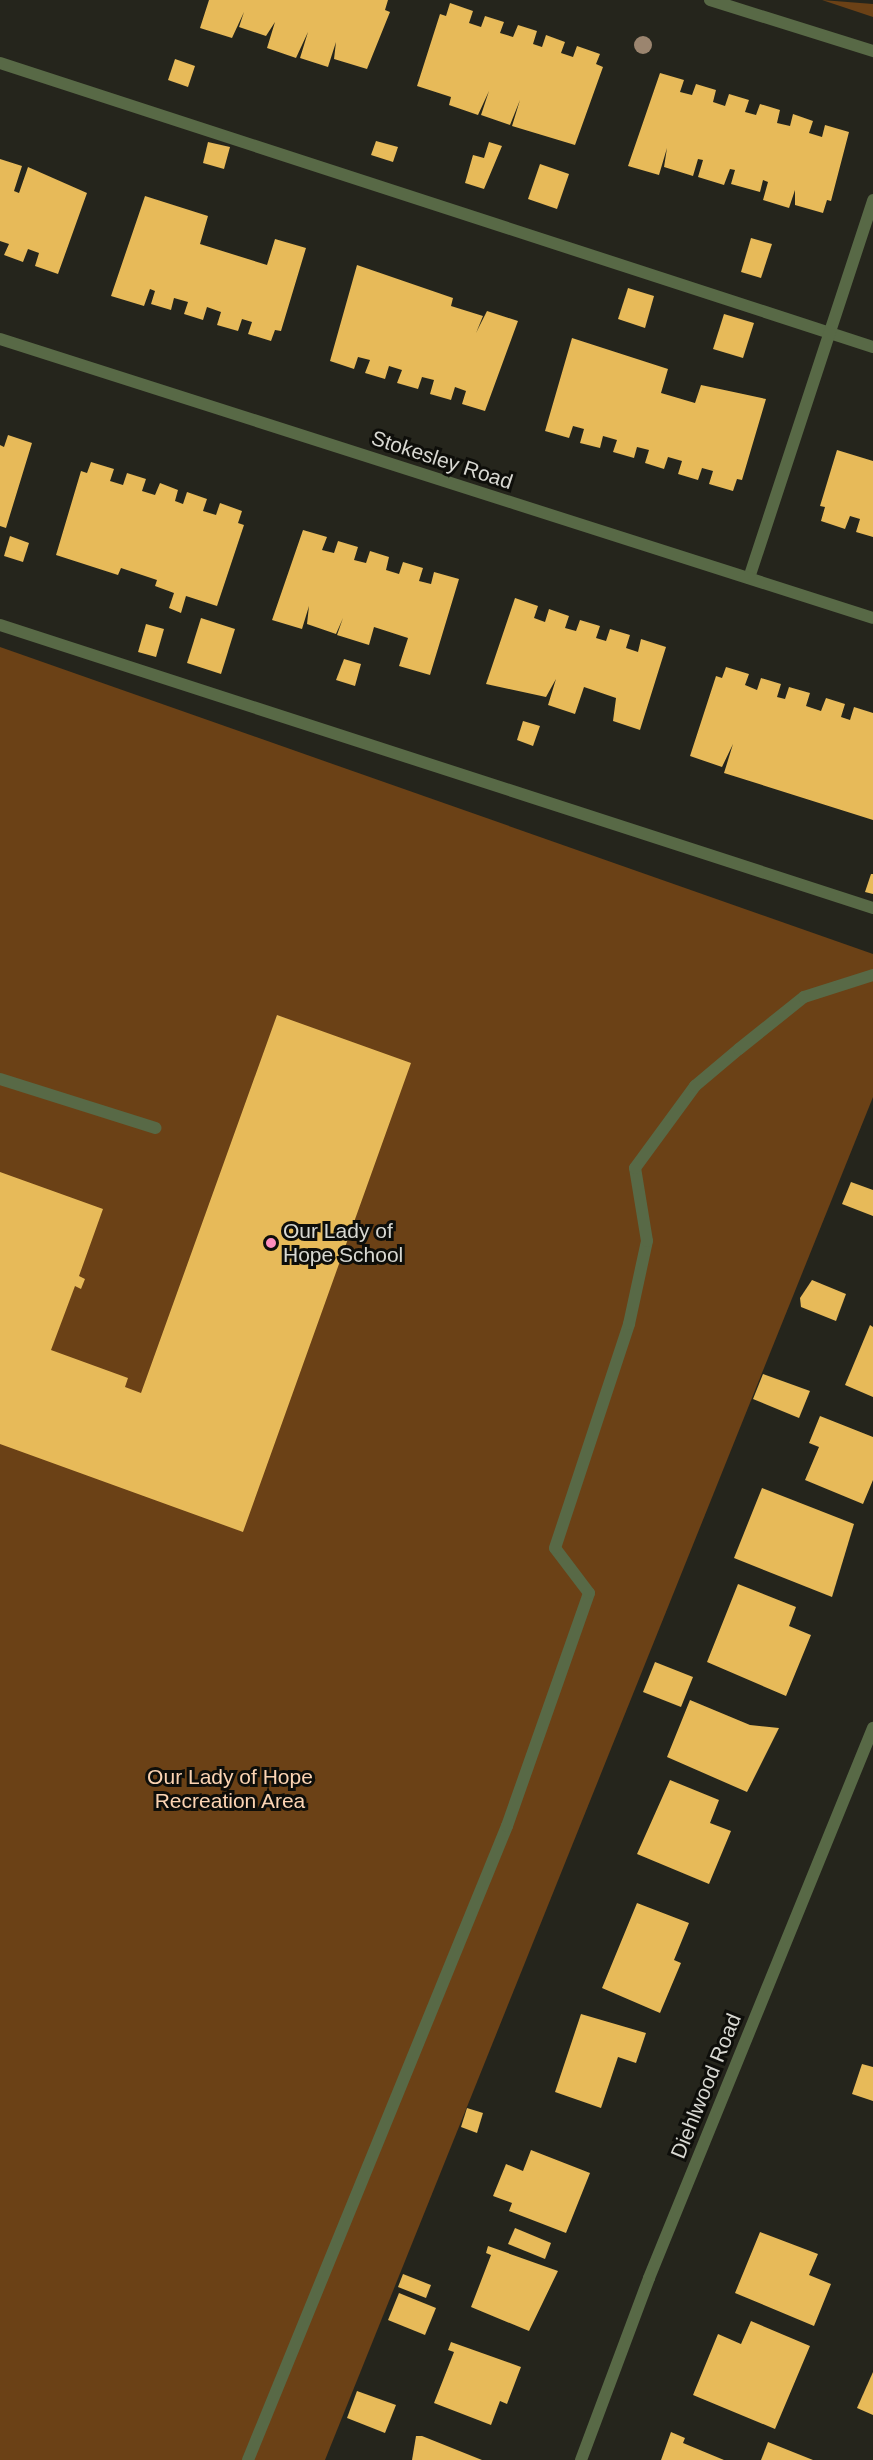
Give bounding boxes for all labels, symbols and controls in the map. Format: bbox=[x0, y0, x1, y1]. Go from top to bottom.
street label: Stokesley Road bbox=[368, 425, 516, 495]
place label: Our Lady of Hope School bbox=[283, 1218, 403, 1268]
marker: Our Lady of Hope School bbox=[264, 1236, 278, 1250]
park label: Our Lady of Hope Recreation Area bbox=[147, 1764, 313, 1814]
street label: Diehlwood Road bbox=[665, 2010, 747, 2162]

